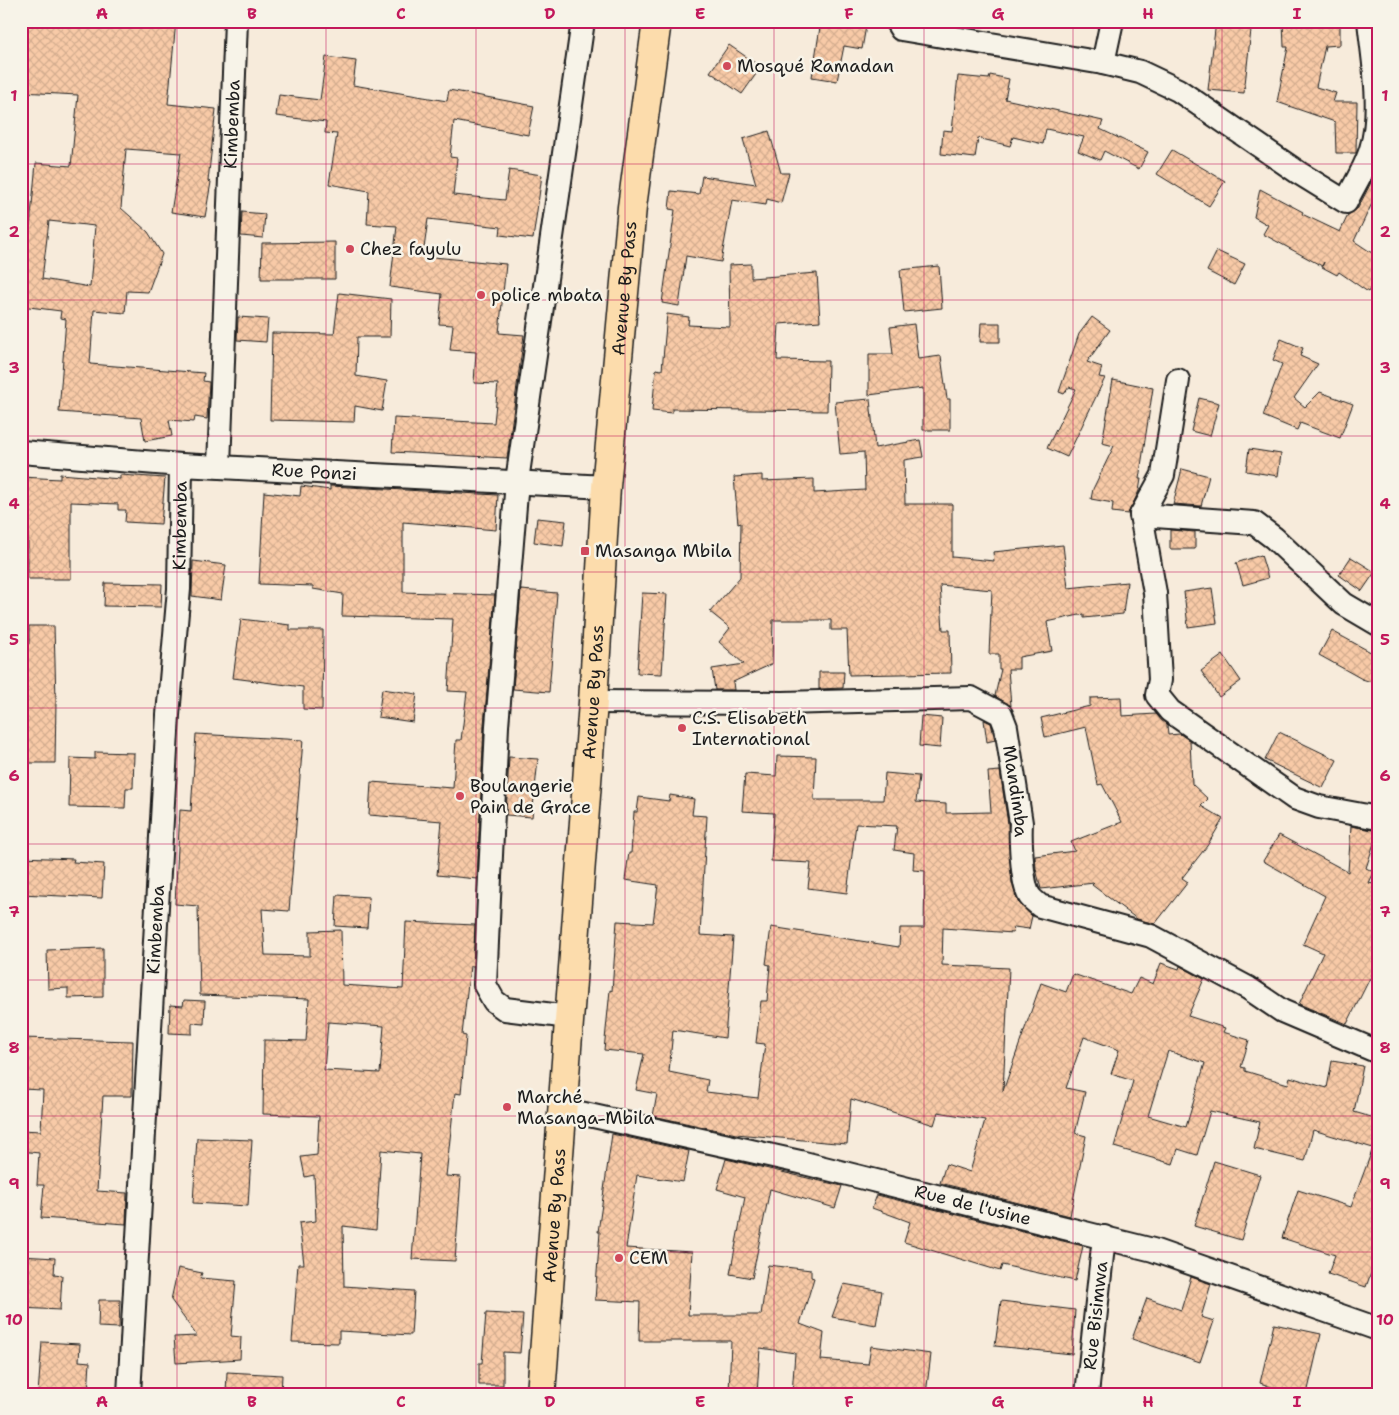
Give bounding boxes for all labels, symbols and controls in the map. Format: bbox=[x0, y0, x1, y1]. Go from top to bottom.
text: A bbox=[96, 3, 108, 24]
text: B bbox=[247, 3, 257, 24]
text: C bbox=[396, 3, 406, 24]
text: D bbox=[544, 3, 556, 24]
text: E bbox=[695, 3, 705, 24]
text: F bbox=[844, 3, 854, 24]
text: G bbox=[992, 3, 1005, 24]
text: H bbox=[1142, 3, 1154, 24]
text: I bbox=[1293, 3, 1302, 24]
place label: Mosqué Ramadan bbox=[737, 54, 894, 78]
marker: Mosqué Ramadan bbox=[721, 60, 733, 72]
street label: Kimbemba bbox=[218, 79, 246, 169]
text: 1 bbox=[10, 85, 18, 106]
text: 1 bbox=[1381, 85, 1389, 106]
street label: Avenue By Pass bbox=[606, 220, 643, 356]
text: 2 bbox=[8, 221, 20, 242]
text: 2 bbox=[1379, 221, 1391, 242]
place label: Chez fayulu bbox=[360, 237, 461, 261]
marker: Chez fayulu bbox=[344, 243, 356, 255]
place label: police mbata bbox=[491, 283, 603, 307]
marker: police mbata bbox=[475, 289, 487, 301]
text: 3 bbox=[8, 357, 20, 378]
text: 3 bbox=[1379, 357, 1391, 378]
street label: Rue Ponzi bbox=[271, 458, 358, 486]
street label: Kimbemba bbox=[167, 481, 193, 571]
text: 4 bbox=[8, 493, 20, 514]
text: 4 bbox=[1379, 493, 1391, 514]
place label: Masanga Mbila bbox=[595, 539, 732, 563]
marker: Masanga Mbila bbox=[579, 545, 591, 557]
street label: Avenue By Pass bbox=[577, 624, 610, 760]
text: 5 bbox=[9, 629, 19, 650]
text: 5 bbox=[1380, 629, 1390, 650]
place label: C.S. Elisabeth International bbox=[692, 706, 811, 751]
marker: C.S. Elisabeth International bbox=[676, 722, 688, 734]
street label: Mandimba bbox=[997, 744, 1033, 837]
text: 6 bbox=[8, 765, 20, 786]
text: 6 bbox=[1379, 765, 1391, 786]
place label: Boulangerie Pain de Grace bbox=[470, 774, 591, 819]
marker: Boulangerie Pain de Grace bbox=[454, 790, 466, 802]
street label: Kimbemba bbox=[141, 884, 170, 975]
text: 7 bbox=[8, 901, 20, 922]
text: 7 bbox=[1379, 901, 1391, 922]
text: 8 bbox=[8, 1037, 20, 1058]
text: 8 bbox=[1379, 1037, 1391, 1058]
place label: Marché Masanga-Mbila bbox=[517, 1085, 654, 1130]
marker: Marché Masanga-Mbila bbox=[501, 1101, 513, 1113]
street label: Avenue By Pass bbox=[537, 1147, 571, 1284]
text: 9 bbox=[8, 1173, 20, 1194]
text: 9 bbox=[1379, 1173, 1391, 1194]
street label: Rue de l'usine bbox=[912, 1179, 1034, 1231]
place label: CEM bbox=[629, 1246, 668, 1270]
marker: CEM bbox=[613, 1252, 625, 1264]
street label: Rue Bisimwa bbox=[1078, 1260, 1113, 1371]
text: 10 bbox=[5, 1309, 23, 1330]
text: 10 bbox=[1376, 1309, 1394, 1330]
text: A bbox=[96, 1391, 108, 1412]
text: B bbox=[247, 1391, 257, 1412]
text: C bbox=[396, 1391, 406, 1412]
text: D bbox=[544, 1391, 556, 1412]
text: E bbox=[695, 1391, 705, 1412]
text: F bbox=[844, 1391, 854, 1412]
text: G bbox=[992, 1391, 1005, 1412]
text: H bbox=[1142, 1391, 1154, 1412]
text: I bbox=[1293, 1391, 1302, 1412]

